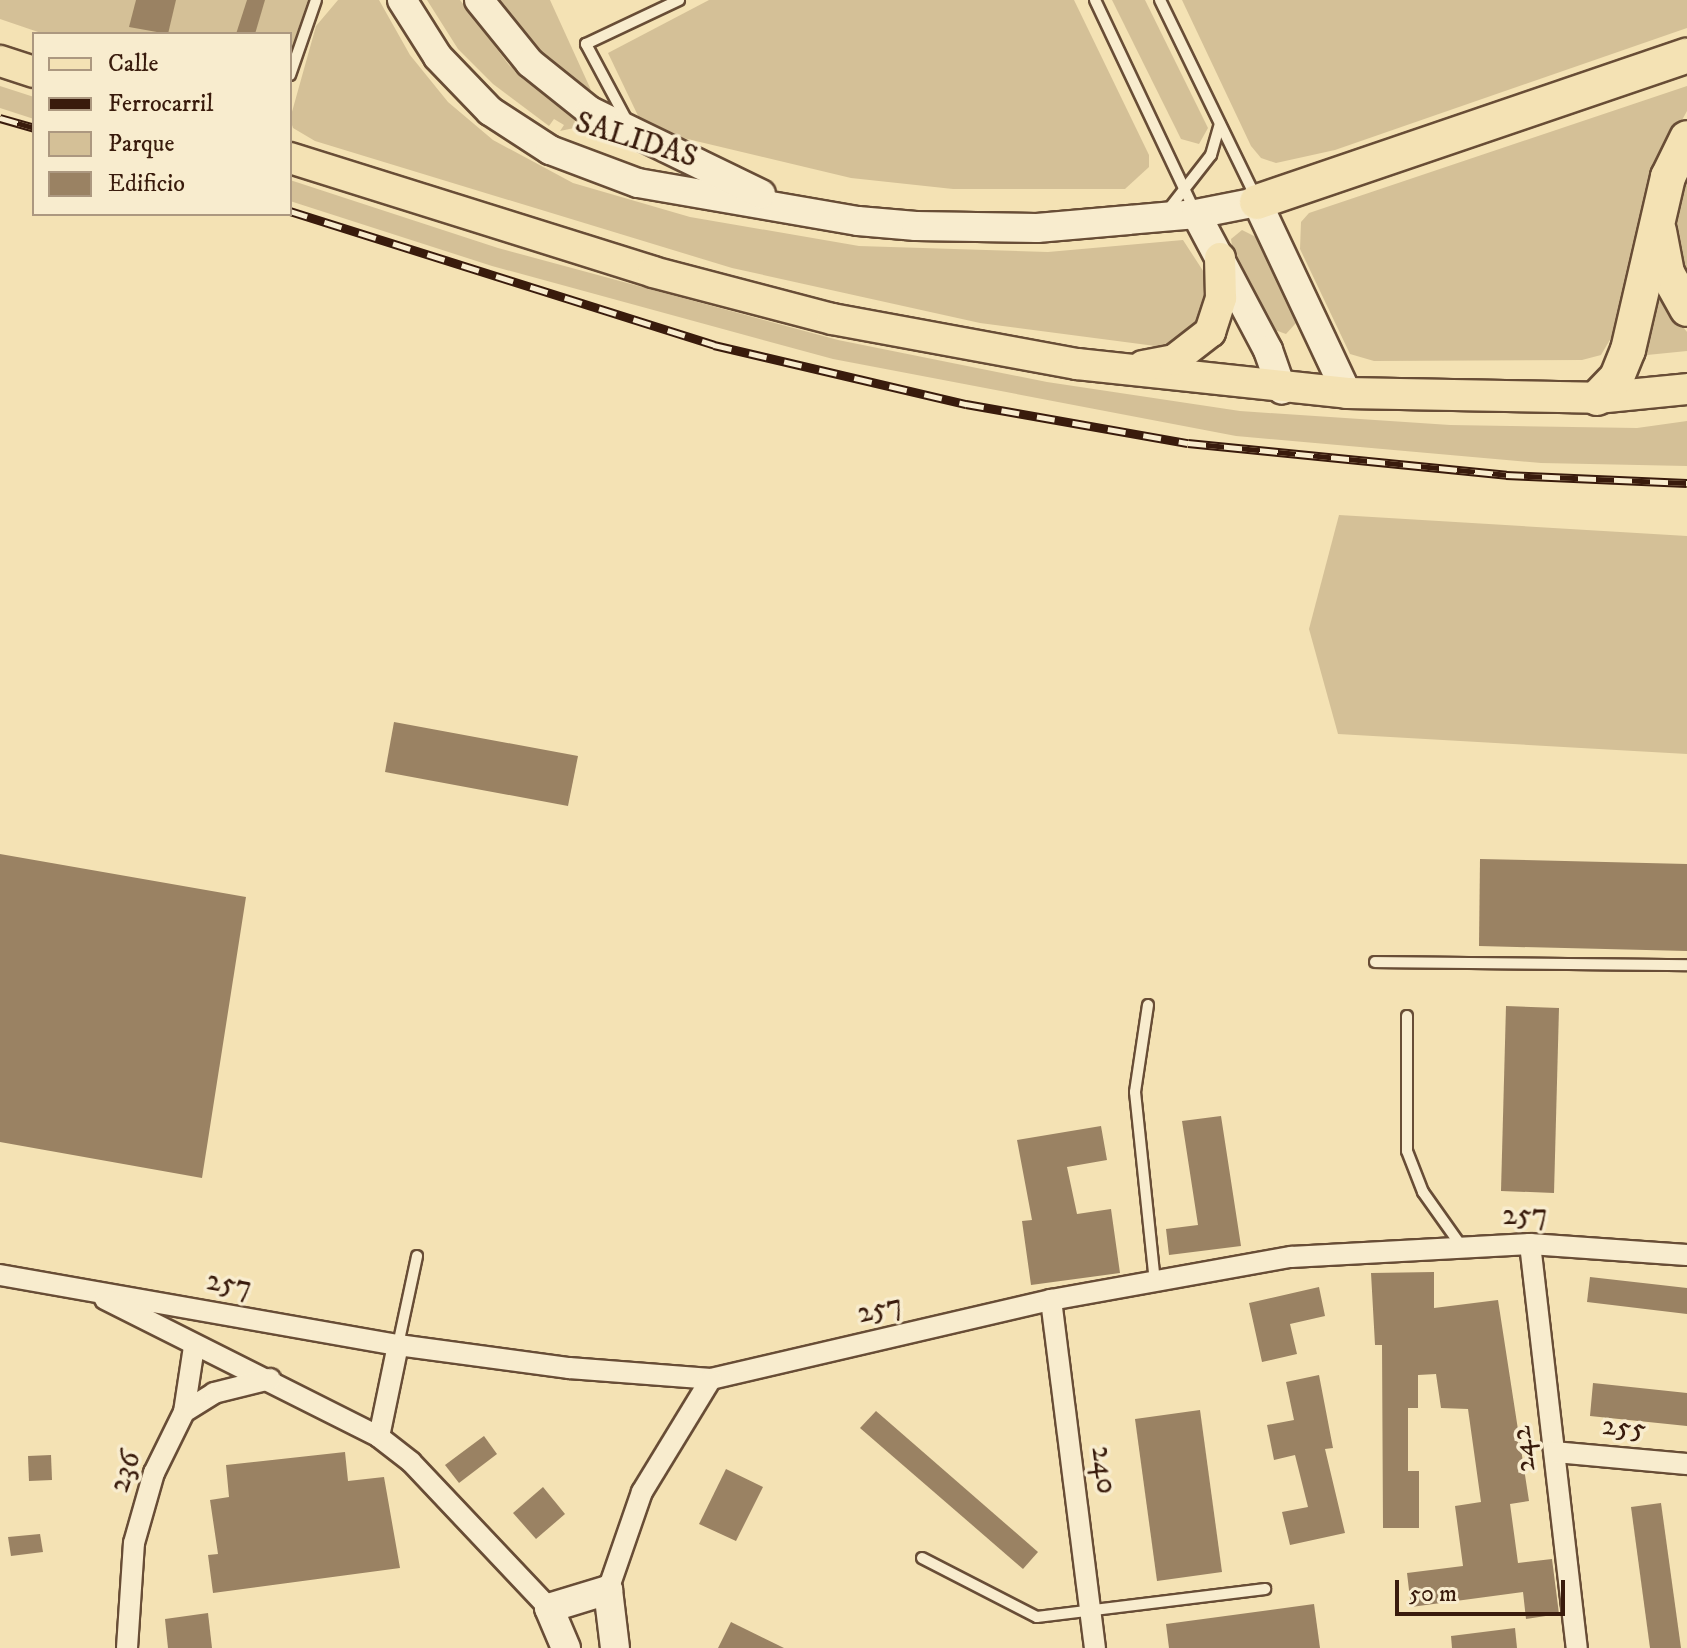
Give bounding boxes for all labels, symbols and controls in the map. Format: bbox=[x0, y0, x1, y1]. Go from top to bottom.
legend bbox=[32, 32, 292, 216]
text: Calle bbox=[108, 49, 158, 79]
text: Ferrocarril bbox=[108, 89, 213, 119]
street label: SALIDAS bbox=[571, 105, 701, 177]
text: Parque bbox=[108, 129, 174, 159]
text: Edificio bbox=[108, 169, 185, 199]
street label: 257 bbox=[1502, 1198, 1548, 1234]
street label: 257 bbox=[204, 1263, 254, 1307]
street label: 257 bbox=[854, 1287, 906, 1333]
street label: 255 bbox=[1600, 1408, 1648, 1448]
street label: 242 bbox=[1503, 1424, 1545, 1474]
street label: 240 bbox=[1082, 1444, 1124, 1496]
street label: 236 bbox=[102, 1446, 150, 1498]
scale bar bbox=[1399, 1564, 1569, 1614]
text: 50 m bbox=[1409, 1579, 1457, 1609]

